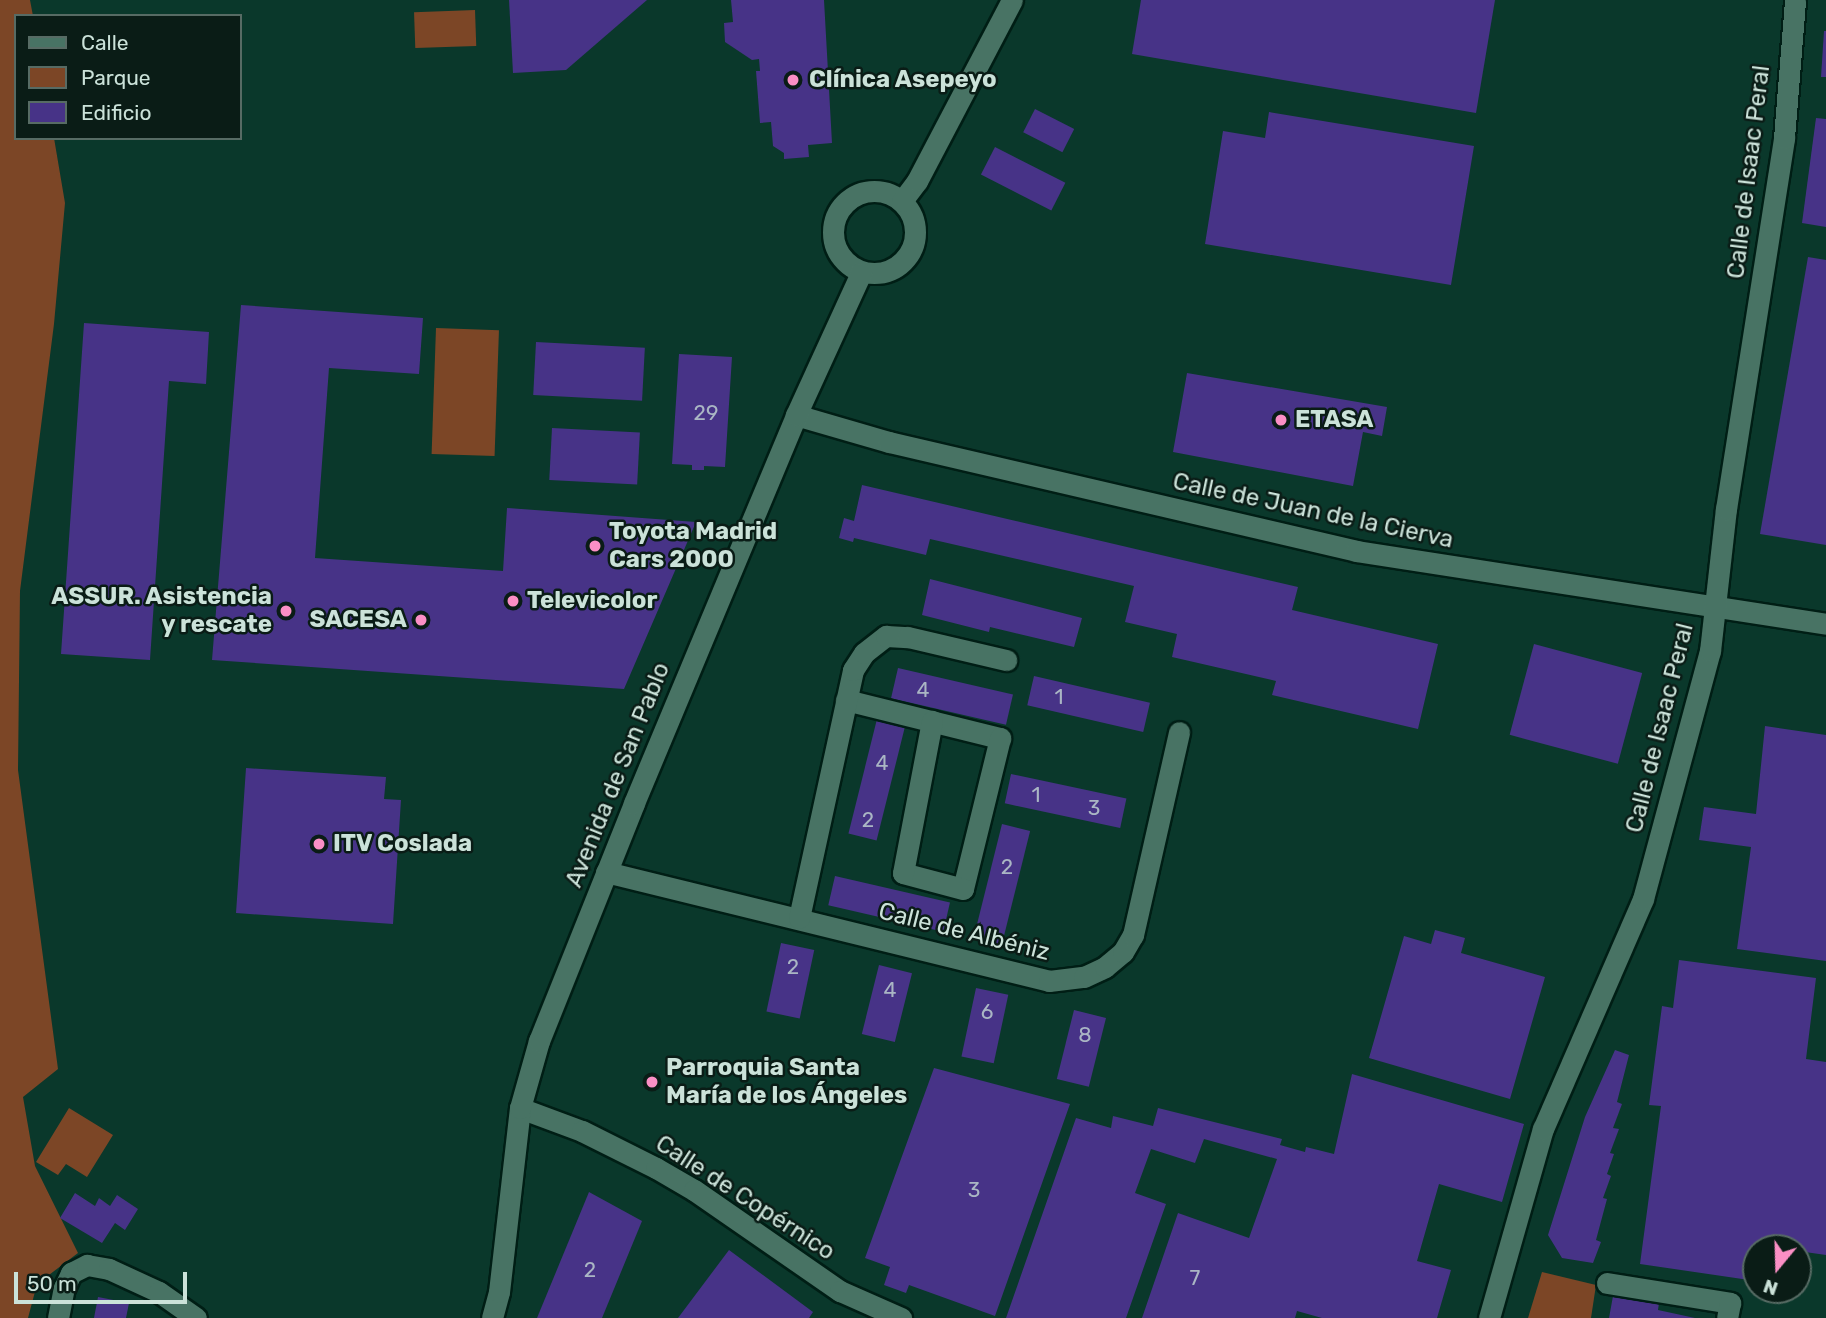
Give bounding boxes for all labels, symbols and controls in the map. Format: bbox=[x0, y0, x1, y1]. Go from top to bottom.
legend bbox=[14, 14, 242, 140]
text: Calle bbox=[81, 30, 129, 55]
street label: Calle de Isaac Peral bbox=[1722, 64, 1776, 280]
text: Parque bbox=[81, 65, 151, 90]
place label: Clínica Asepeyo bbox=[809, 66, 997, 94]
marker: Clínica Asepeyo bbox=[783, 70, 803, 90]
text: Edificio bbox=[81, 100, 151, 125]
house number: 29 bbox=[694, 400, 718, 426]
place label: ETASA bbox=[1295, 406, 1374, 434]
marker: ETASA bbox=[1273, 412, 1289, 428]
street label: Calle de Juan de la Cierva bbox=[1170, 467, 1456, 555]
place label: Toyota Madrid Cars 2000 bbox=[609, 518, 777, 574]
marker: Toyota Madrid Cars 2000 bbox=[587, 538, 603, 554]
place label: ASSUR. Asistencia y rescate bbox=[51, 583, 272, 639]
place label: Televicolor bbox=[527, 587, 657, 615]
marker: Televicolor bbox=[505, 593, 521, 609]
marker: ASSUR. Asistencia y rescate bbox=[278, 603, 294, 619]
place label: SACESA bbox=[310, 606, 407, 634]
marker: SACESA bbox=[413, 612, 429, 628]
street label: Calle de Isaac Peral bbox=[1620, 620, 1700, 836]
street label: Avenida de San Pablo bbox=[560, 658, 676, 892]
house number: 4 bbox=[916, 677, 930, 703]
house number: 1 bbox=[1055, 684, 1063, 710]
house number: 4 bbox=[875, 750, 889, 776]
house number: 1 bbox=[1032, 782, 1040, 808]
house number: 3 bbox=[1088, 795, 1100, 821]
house number: 2 bbox=[862, 807, 874, 833]
place label: ITV Coslada bbox=[333, 830, 473, 858]
marker: ITV Coslada bbox=[311, 836, 327, 852]
house number: 2 bbox=[1001, 854, 1013, 880]
street label: Calle de Albéniz bbox=[875, 897, 1053, 967]
house number: 2 bbox=[787, 954, 799, 980]
house number: 4 bbox=[883, 977, 897, 1003]
house number: 6 bbox=[981, 999, 993, 1025]
house number: 8 bbox=[1078, 1022, 1092, 1048]
place label: Parroquia Santa María de los Ángeles bbox=[666, 1054, 908, 1110]
marker: Parroquia Santa María de los Ángeles bbox=[644, 1074, 660, 1090]
street label: Calle de Copérnico bbox=[650, 1129, 840, 1267]
house number: 3 bbox=[968, 1177, 980, 1203]
north arrow bbox=[1742, 1234, 1812, 1304]
house number: 2 bbox=[584, 1257, 596, 1283]
scale bar bbox=[18, 1258, 191, 1302]
house number: 7 bbox=[1190, 1265, 1200, 1291]
text: 50 m bbox=[27, 1271, 77, 1296]
text: N bbox=[1760, 1274, 1781, 1301]

